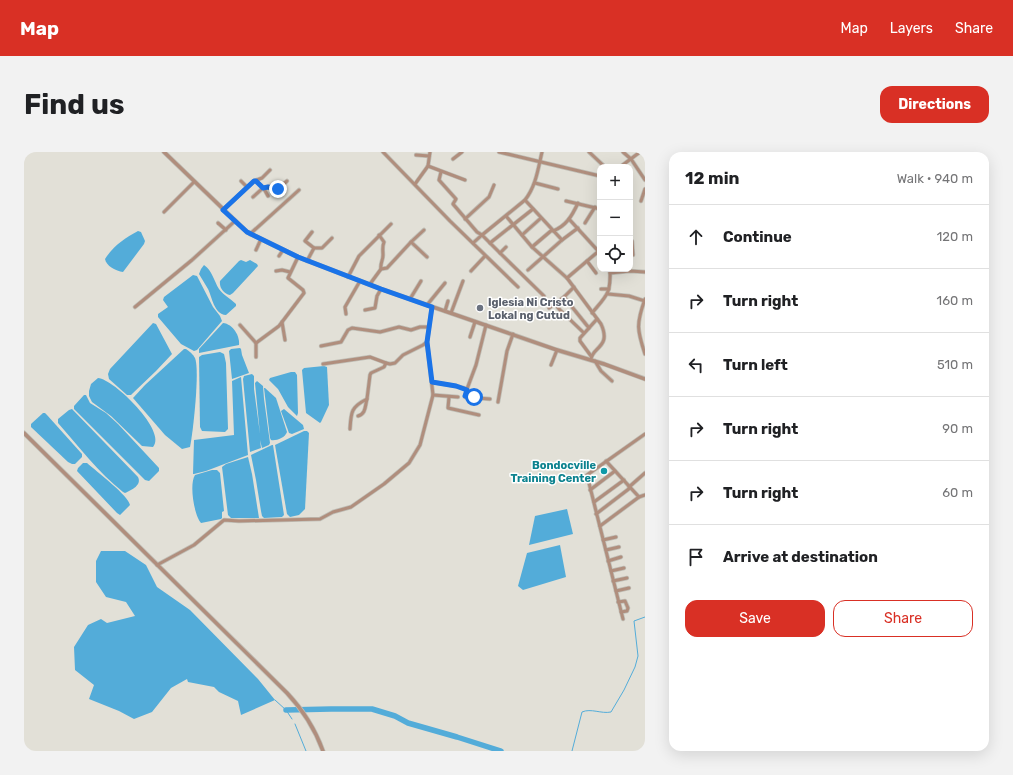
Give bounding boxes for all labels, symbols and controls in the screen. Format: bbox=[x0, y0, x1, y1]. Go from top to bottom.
text: Map bbox=[20, 17, 59, 40]
text: Map bbox=[841, 20, 868, 37]
text: Layers bbox=[890, 20, 933, 37]
text: Share bbox=[955, 20, 993, 37]
button: Directions bbox=[880, 86, 989, 123]
text: Find us bbox=[24, 88, 124, 121]
map controls bbox=[597, 164, 633, 272]
button: + bbox=[597, 164, 633, 200]
text: 12 min bbox=[685, 168, 740, 188]
text: Walk · 940 m bbox=[897, 171, 973, 186]
route end bbox=[269, 180, 287, 198]
button: − bbox=[597, 200, 633, 236]
icon: ahead bbox=[685, 226, 707, 248]
text: Continue bbox=[723, 228, 792, 246]
text: 120 m bbox=[937, 229, 973, 244]
button: locate bbox=[597, 236, 633, 272]
icon: right bbox=[685, 290, 707, 312]
text: Turn right bbox=[723, 292, 798, 310]
text: 160 m bbox=[937, 293, 973, 308]
place label: Iglesia Ni Cristo Lokal ng Cutud bbox=[488, 296, 574, 322]
marker: Iglesia Ni Cristo Lokal ng Cutud bbox=[475, 303, 485, 313]
icon: left bbox=[685, 354, 707, 376]
text: Turn left bbox=[723, 356, 788, 374]
text: 510 m bbox=[937, 357, 973, 372]
route start bbox=[465, 388, 483, 406]
icon: right bbox=[685, 418, 707, 440]
text: Turn right bbox=[723, 420, 798, 438]
text: 90 m bbox=[942, 421, 973, 436]
place label: Bondocville Training Center bbox=[511, 459, 596, 485]
marker: Bondocville Training Center bbox=[599, 466, 609, 476]
icon: right bbox=[685, 482, 707, 504]
text: Turn right bbox=[723, 484, 798, 502]
text: 60 m bbox=[942, 485, 973, 500]
icon: arrive bbox=[685, 546, 707, 568]
text: Arrive at destination bbox=[723, 548, 878, 566]
button: Save bbox=[685, 600, 825, 637]
button: Share bbox=[833, 600, 973, 637]

